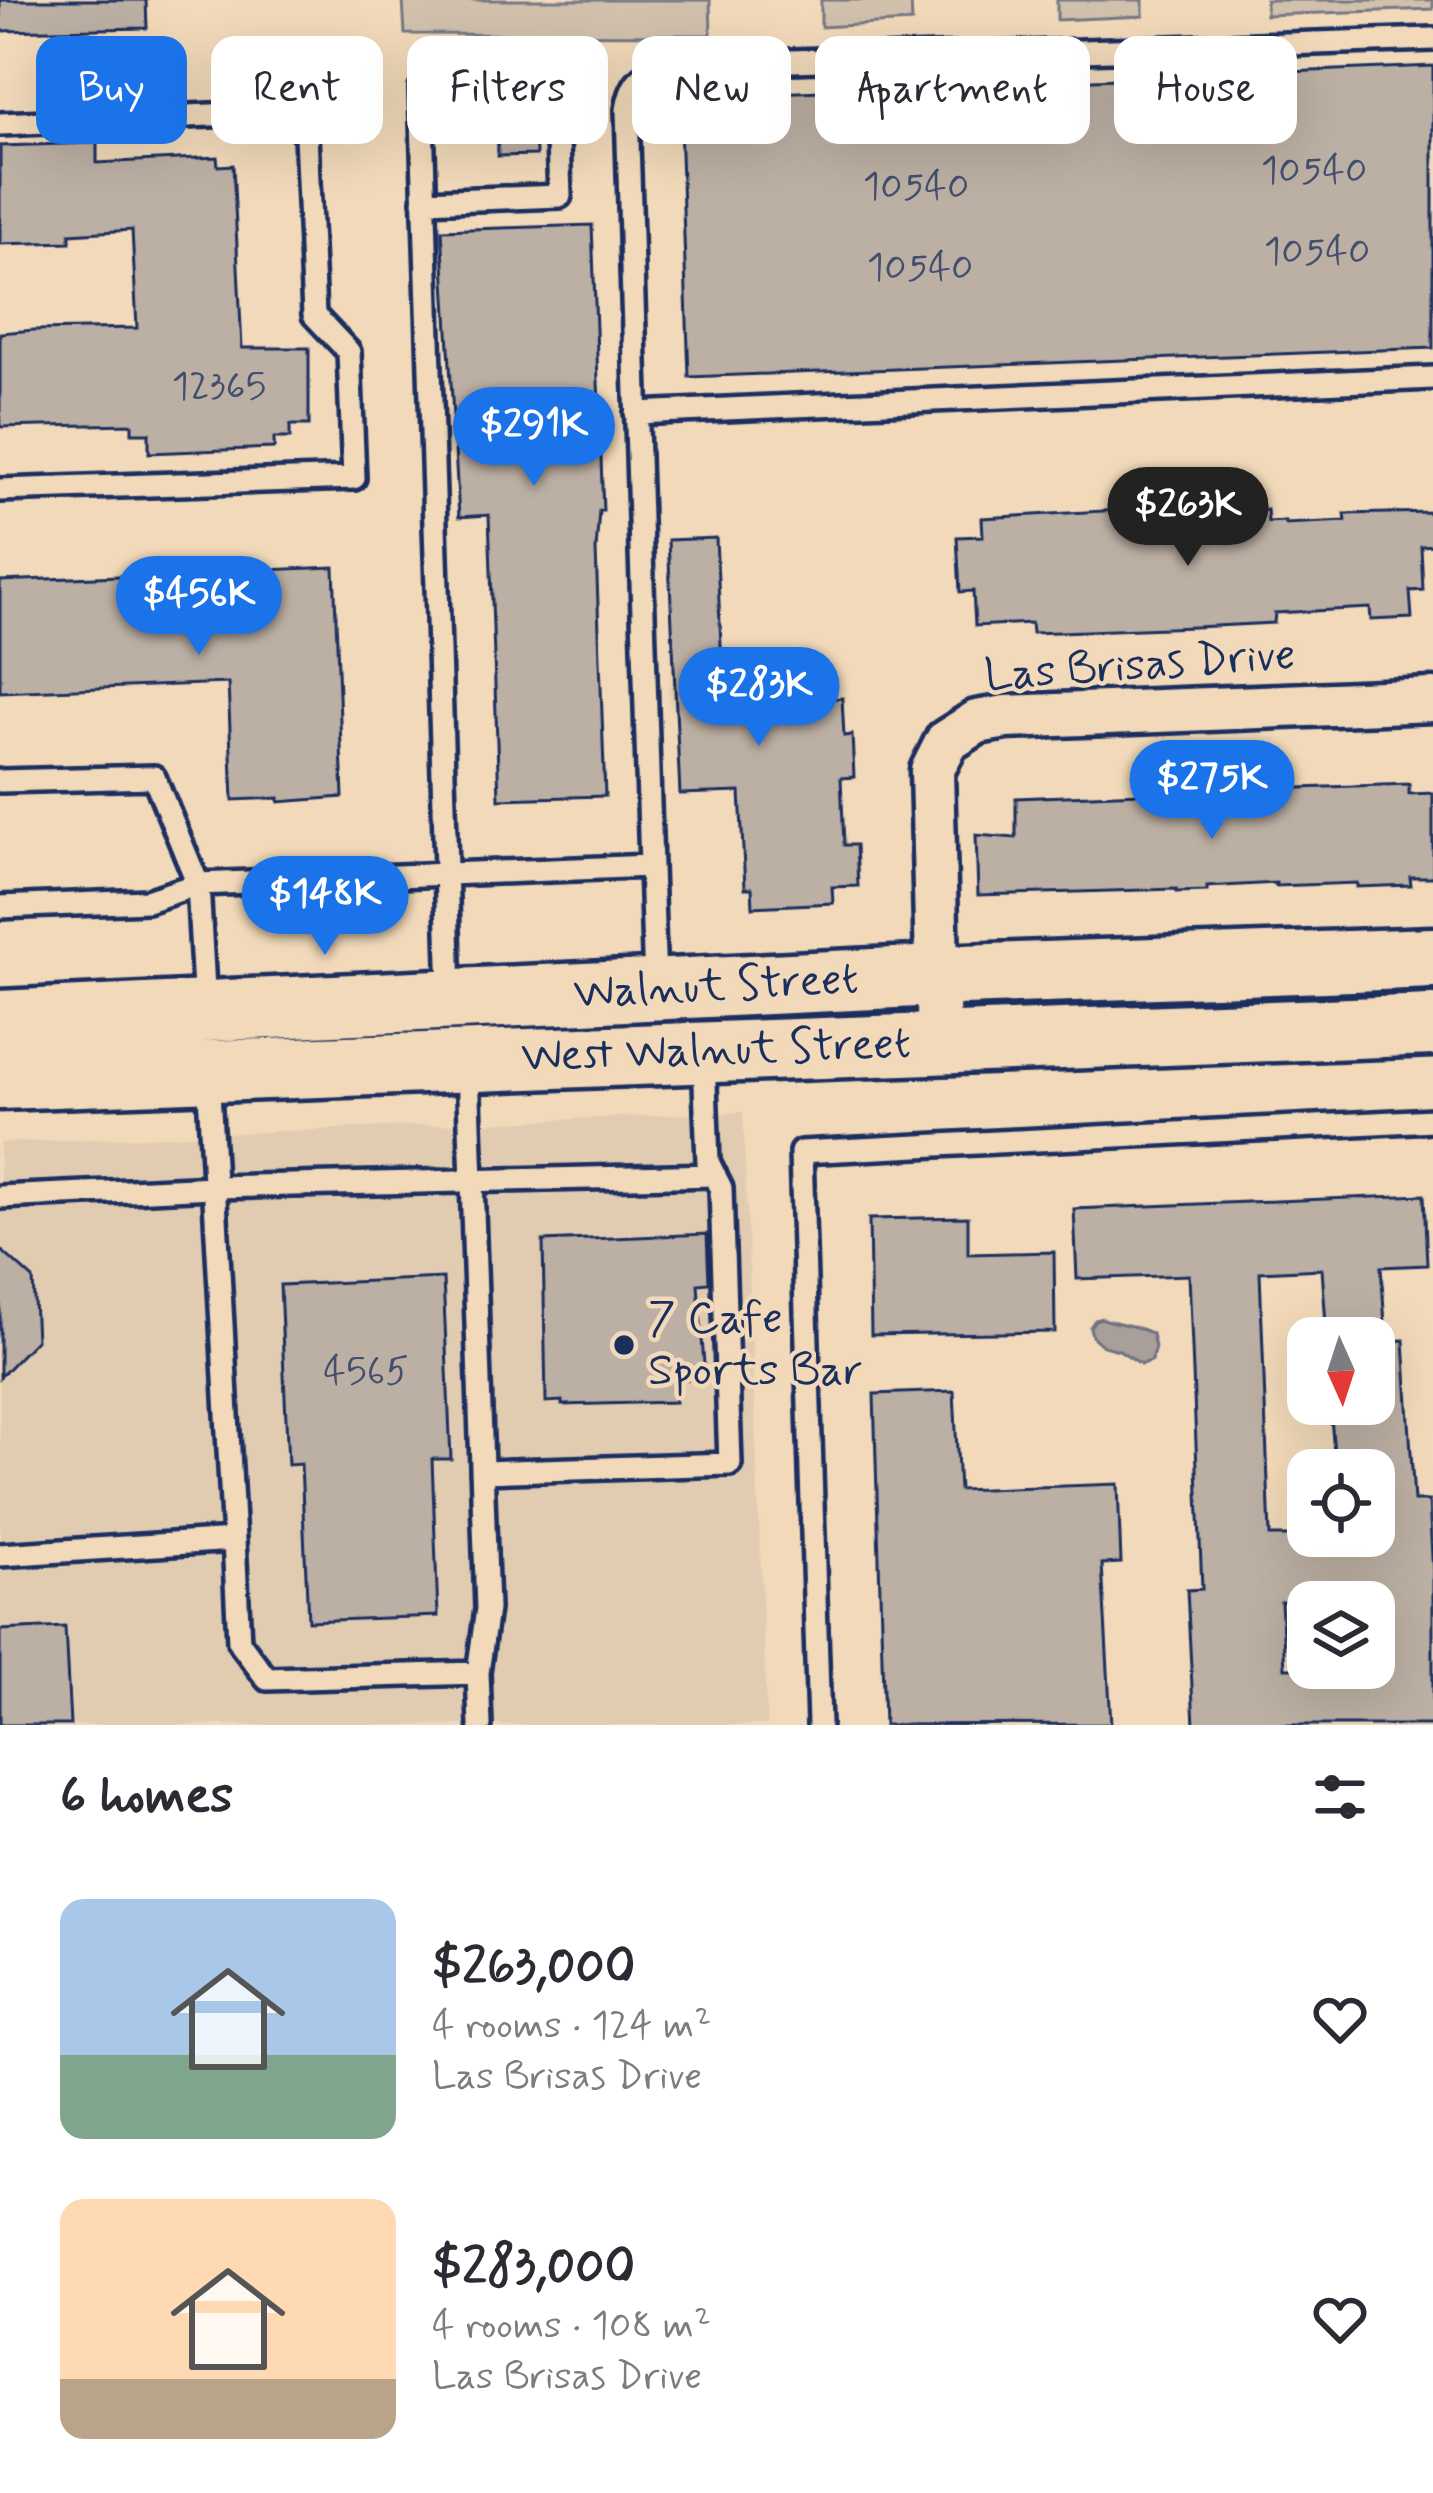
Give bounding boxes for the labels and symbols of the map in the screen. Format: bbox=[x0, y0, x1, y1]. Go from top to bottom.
house number: 10540 bbox=[1261, 146, 1367, 197]
house number: 10540 bbox=[863, 162, 969, 213]
house number: 10540 bbox=[1264, 227, 1370, 278]
house number: 10540 bbox=[867, 243, 973, 294]
house number: 12365 bbox=[172, 362, 266, 413]
pin: $291K bbox=[450, 387, 618, 489]
pin: $263K bbox=[1104, 467, 1272, 569]
pin: $456K bbox=[115, 556, 283, 658]
street label: Las Brisas Drive bbox=[983, 626, 1297, 706]
pin: $283K bbox=[675, 647, 843, 749]
pin: $275K bbox=[1128, 740, 1296, 842]
pin: $148K bbox=[241, 856, 409, 958]
street label: Walnut Street bbox=[572, 950, 860, 1024]
street label: West Walnut Street bbox=[520, 1015, 912, 1087]
place label: 7 Cafe Sports Bar bbox=[648, 1290, 863, 1401]
north arrow bbox=[1287, 1317, 1395, 1425]
marker: 7 Cafe Sports Bar bbox=[611, 1332, 637, 1358]
house number: 4565 bbox=[323, 1347, 409, 1398]

